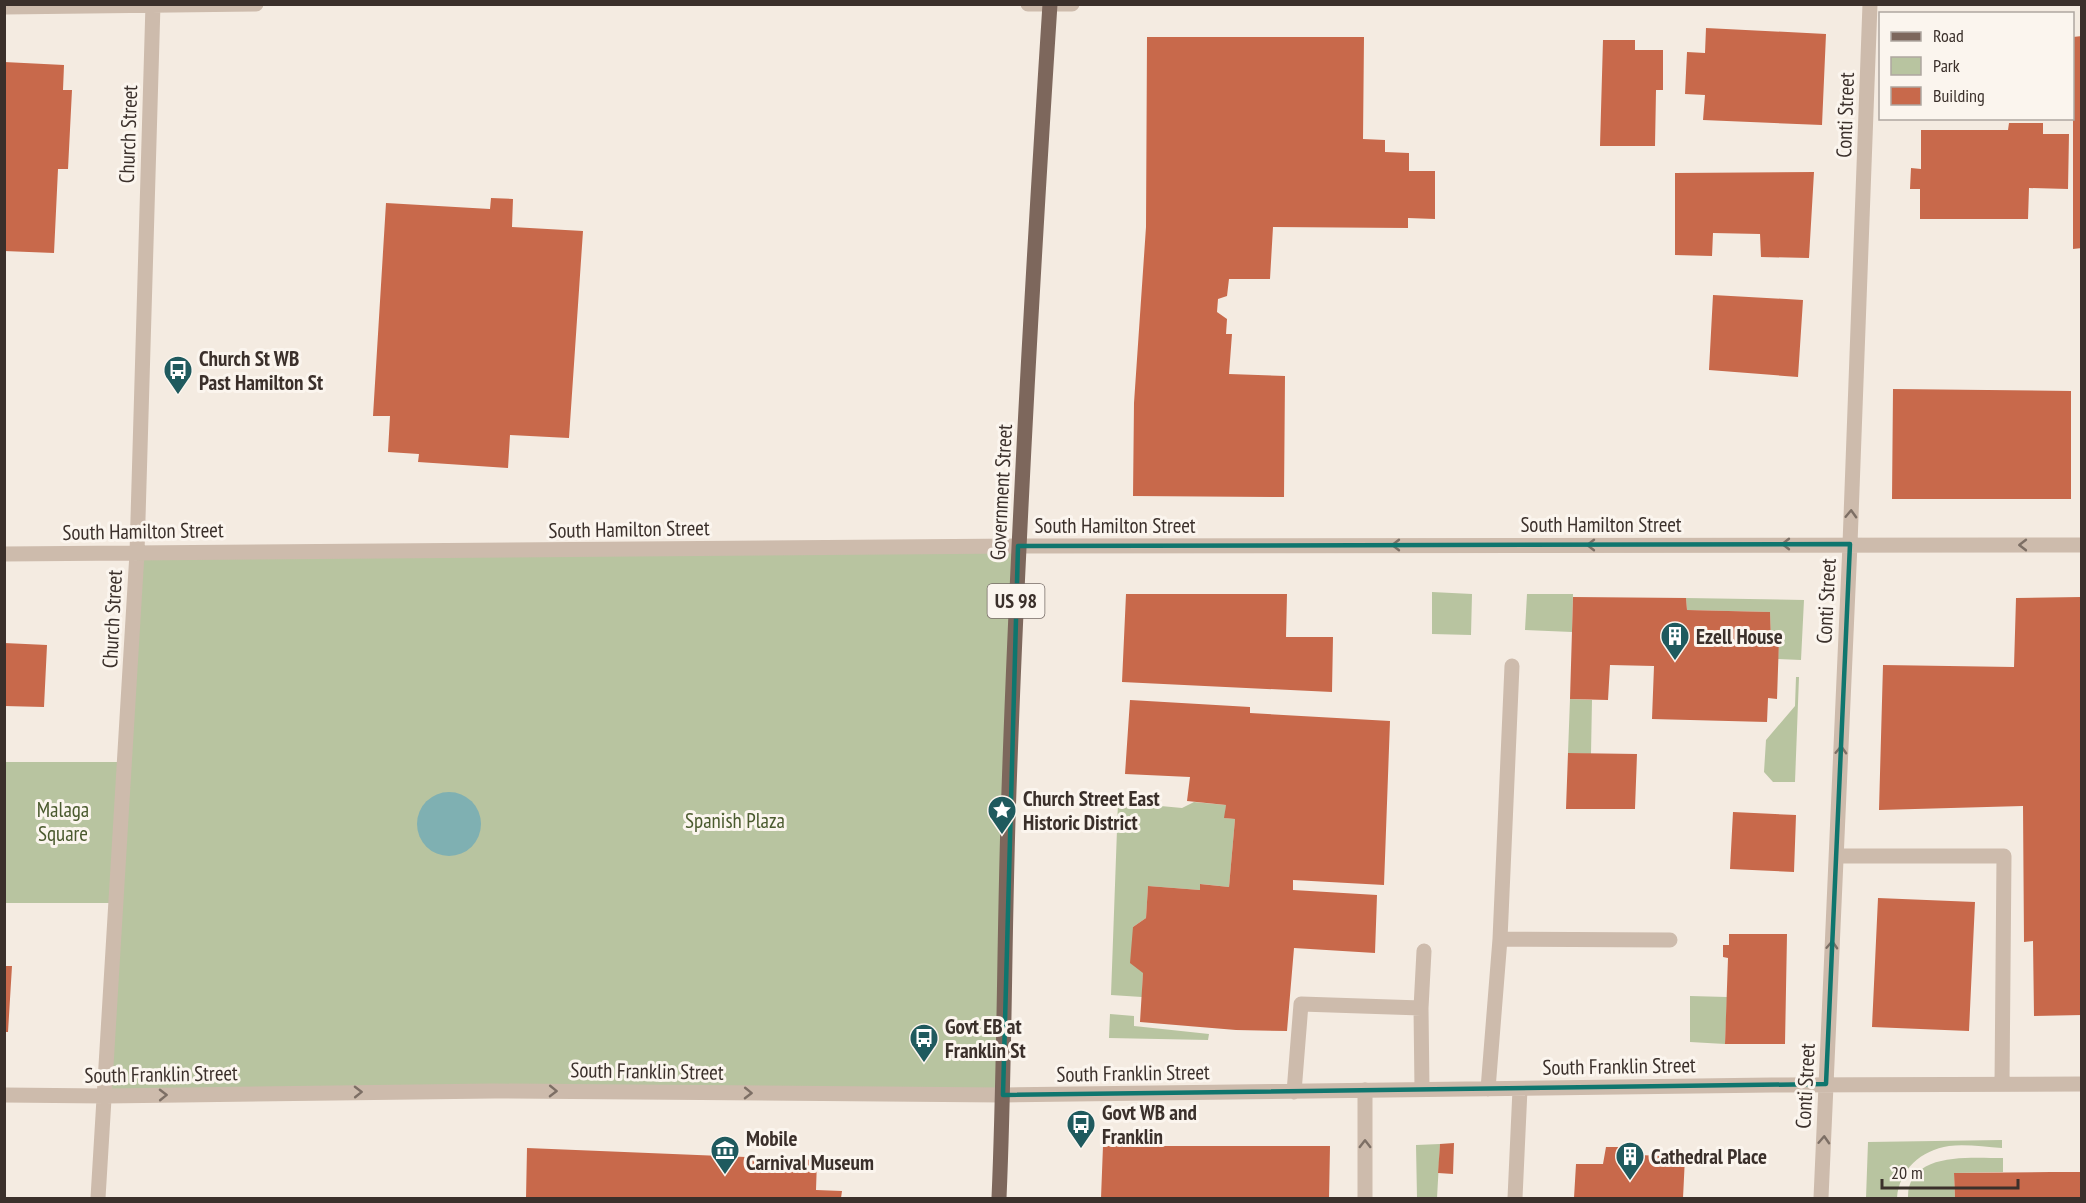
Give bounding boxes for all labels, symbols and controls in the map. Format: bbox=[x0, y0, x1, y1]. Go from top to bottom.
legend bbox=[1879, 12, 2074, 120]
text: Road bbox=[1933, 24, 1964, 47]
text: Park bbox=[1933, 54, 1960, 77]
street label: Conti Street bbox=[1830, 72, 1860, 158]
street label: Church Street bbox=[113, 84, 143, 184]
text: Building bbox=[1933, 84, 1985, 107]
place label: Church St WB Past Hamilton St bbox=[199, 345, 323, 396]
bus stop icon: Church St WB Past Hamilton St bbox=[162, 354, 194, 396]
street label: Government Street bbox=[984, 423, 1018, 561]
one-way arrow bbox=[1845, 509, 1857, 518]
street label: South Hamilton Street bbox=[1520, 511, 1682, 538]
street label: South Hamilton Street bbox=[1034, 512, 1196, 539]
street label: South Hamilton Street bbox=[548, 514, 710, 544]
street label: South Hamilton Street bbox=[62, 516, 224, 546]
one-way arrow bbox=[1782, 538, 1791, 550]
one-way arrow bbox=[1392, 539, 1401, 551]
one-way arrow bbox=[1587, 539, 1596, 551]
one-way arrow bbox=[2019, 539, 2028, 551]
street label: Conti Street bbox=[1810, 557, 1842, 644]
street label: Church Street bbox=[96, 569, 128, 669]
road number: US 98 bbox=[988, 584, 1044, 618]
building icon: Ezell House bbox=[1659, 620, 1691, 662]
place label: Ezell House bbox=[1696, 623, 1783, 650]
one-way arrow bbox=[1835, 746, 1847, 755]
place label: Church Street East Historic District bbox=[1023, 785, 1160, 836]
place icon: Church Street East Historic District bbox=[986, 794, 1018, 836]
park label: Malaga Square bbox=[37, 796, 89, 847]
park label: Spanish Plaza bbox=[685, 807, 785, 834]
one-way arrow bbox=[1826, 941, 1839, 950]
place label: Govt EB at Franklin St bbox=[945, 1013, 1026, 1064]
bus stop icon: Govt EB at Franklin St bbox=[908, 1022, 940, 1064]
street label: Conti Street bbox=[1789, 1042, 1821, 1129]
street label: South Franklin Street bbox=[1542, 1051, 1696, 1081]
street label: South Franklin Street bbox=[570, 1056, 724, 1086]
street label: South Franklin Street bbox=[1056, 1058, 1210, 1088]
street label: South Franklin Street bbox=[84, 1059, 238, 1089]
one-way arrow bbox=[549, 1085, 558, 1098]
one-way arrow bbox=[354, 1086, 363, 1098]
one-way arrow bbox=[744, 1087, 753, 1100]
one-way arrow bbox=[159, 1089, 168, 1102]
place label: Govt WB and Franklin bbox=[1102, 1099, 1197, 1150]
bus stop icon: Govt WB and Franklin bbox=[1065, 1108, 1097, 1150]
place label: Mobile Carnival Museum bbox=[746, 1125, 874, 1176]
museum icon: Mobile Carnival Museum bbox=[709, 1134, 741, 1176]
one-way arrow bbox=[1817, 1136, 1830, 1145]
one-way arrow bbox=[1359, 1140, 1371, 1149]
building icon: Cathedral Place bbox=[1614, 1140, 1646, 1182]
place label: Cathedral Place bbox=[1651, 1143, 1767, 1170]
scale bar bbox=[1882, 1152, 2018, 1190]
text: 20 m bbox=[1891, 1161, 1923, 1184]

